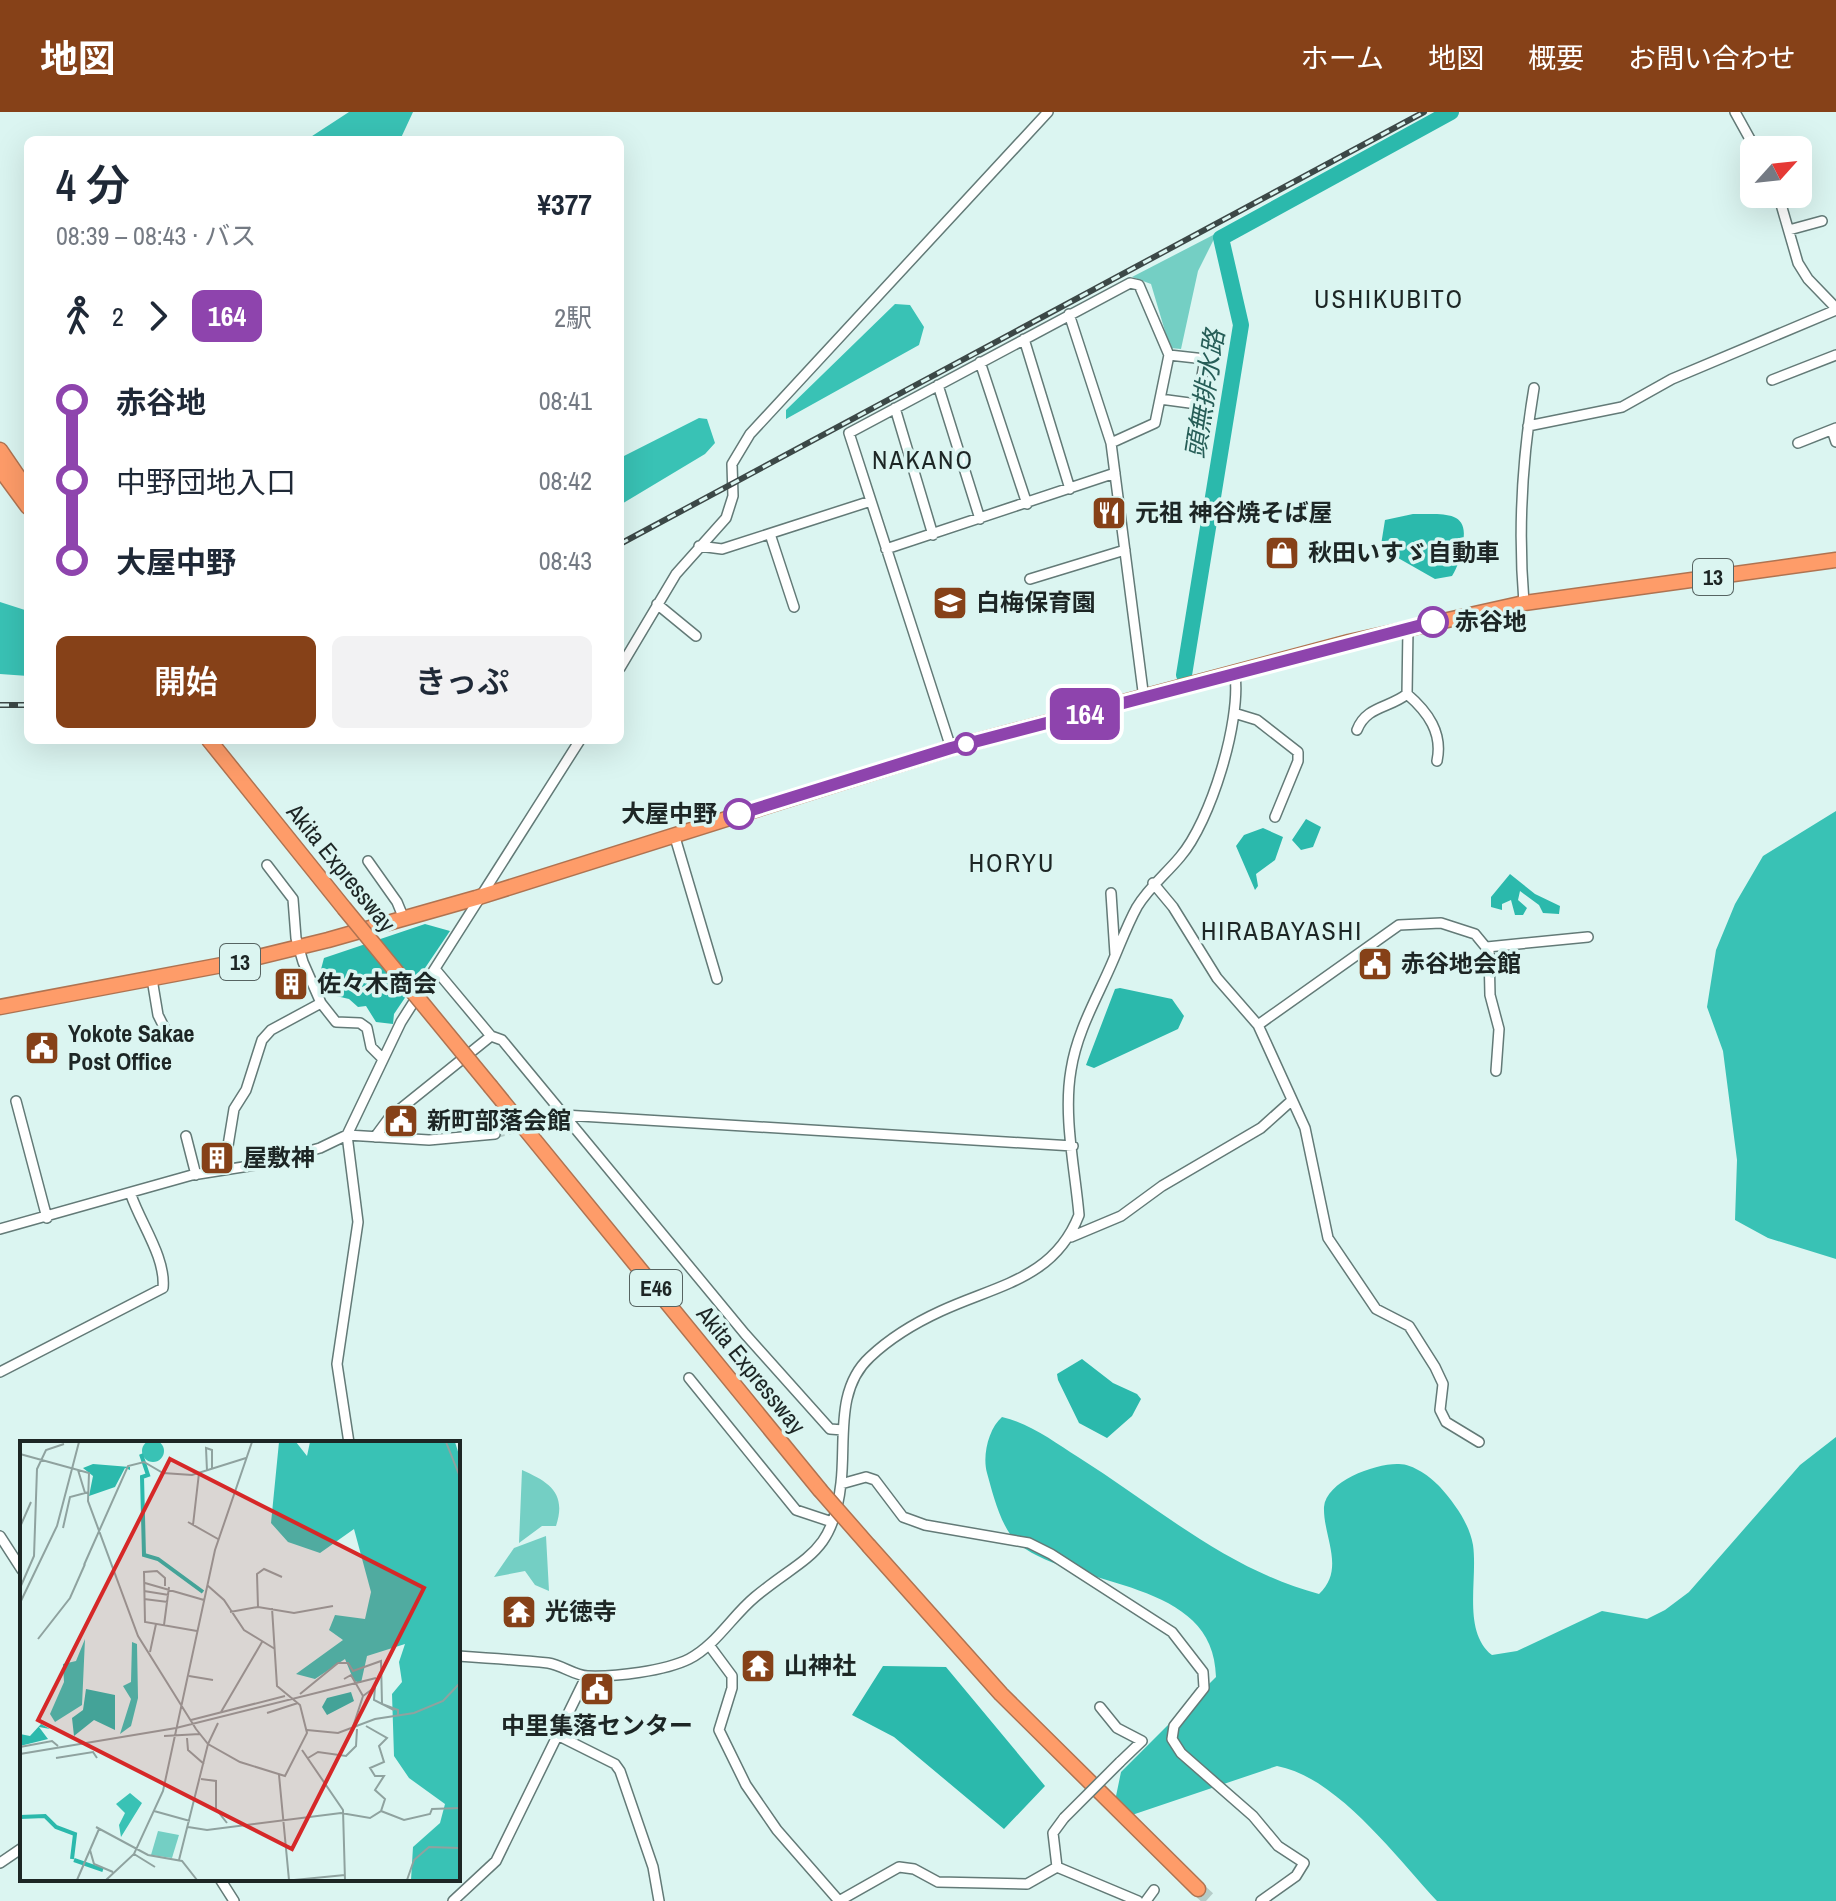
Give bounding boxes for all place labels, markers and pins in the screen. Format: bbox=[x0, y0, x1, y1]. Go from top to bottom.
restaurant icon: 元祖 神谷焼そば屋 bbox=[1090, 494, 1128, 532]
place label: 元祖 神谷焼そば屋 bbox=[1135, 496, 1332, 528]
shop icon: 秋田いすゞ自動車 bbox=[1263, 534, 1301, 572]
place label: 秋田いすゞ自動車 bbox=[1308, 536, 1500, 568]
school or university icon: 白梅保育園 bbox=[931, 584, 969, 622]
place label: 白梅保育園 bbox=[976, 586, 1096, 618]
place label: 赤谷地 bbox=[1455, 605, 1527, 637]
marker: 赤谷地 bbox=[1418, 607, 1448, 637]
unlabelled marker bbox=[955, 733, 977, 755]
place label: 大屋中野 bbox=[621, 797, 717, 829]
marker: 大屋中野 bbox=[724, 799, 754, 829]
public building icon: 赤谷地会館 bbox=[1356, 945, 1394, 983]
place label: 赤谷地会館 bbox=[1401, 947, 1521, 979]
building icon: 佐々木商会 bbox=[272, 965, 310, 1003]
place label: 佐々木商会 bbox=[317, 967, 437, 999]
place label: Yokote Sakae Post Office bbox=[68, 1017, 195, 1077]
public building icon: Yokote Sakae Post Office bbox=[23, 1029, 61, 1067]
public building icon: 新町部落会館 bbox=[382, 1102, 420, 1140]
place label: 新町部落会館 bbox=[427, 1104, 571, 1136]
building icon: 屋敷神 bbox=[198, 1139, 236, 1177]
place label: 屋敷神 bbox=[243, 1141, 315, 1173]
temple icon: 光徳寺 bbox=[500, 1593, 538, 1631]
place label: 光徳寺 bbox=[545, 1595, 617, 1627]
temple icon: 山神社 bbox=[739, 1647, 777, 1685]
place label: 山神社 bbox=[784, 1649, 856, 1681]
public building icon: 中里集落センター bbox=[578, 1670, 616, 1708]
place label: 中里集落センター bbox=[501, 1709, 693, 1741]

